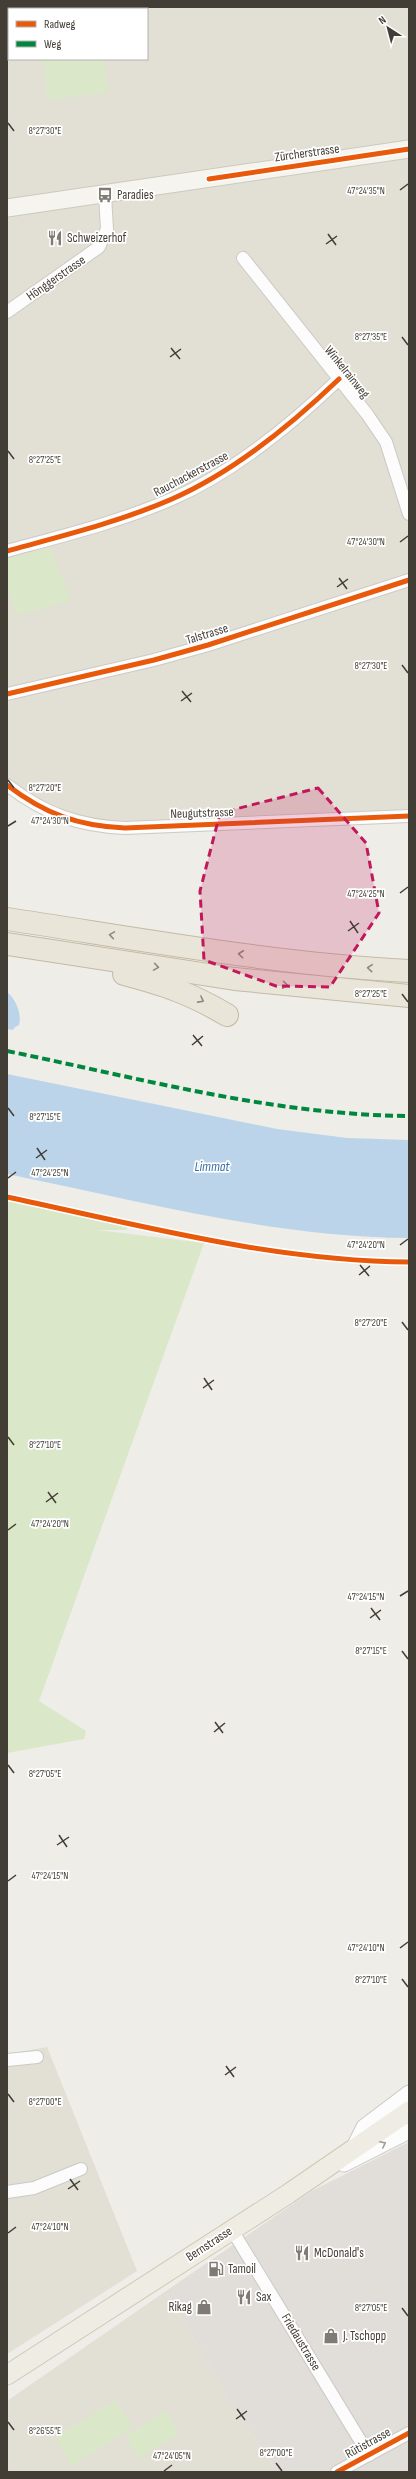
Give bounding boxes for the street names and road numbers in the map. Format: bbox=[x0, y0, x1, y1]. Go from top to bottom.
street label: Zürcherstrasse bbox=[274, 141, 340, 165]
street label: Hönggerstrasse bbox=[23, 252, 89, 304]
street label: Winkelrainweg bbox=[321, 342, 373, 402]
street label: Rauchackerstrasse bbox=[151, 448, 231, 500]
street label: Talstrasse bbox=[184, 620, 230, 648]
street label: Neugutstrasse bbox=[170, 804, 234, 822]
street label: Bernstrasse bbox=[183, 2223, 235, 2265]
street label: Friedaustrasse bbox=[278, 2311, 324, 2373]
street label: Rütistrasse bbox=[343, 2424, 393, 2462]

